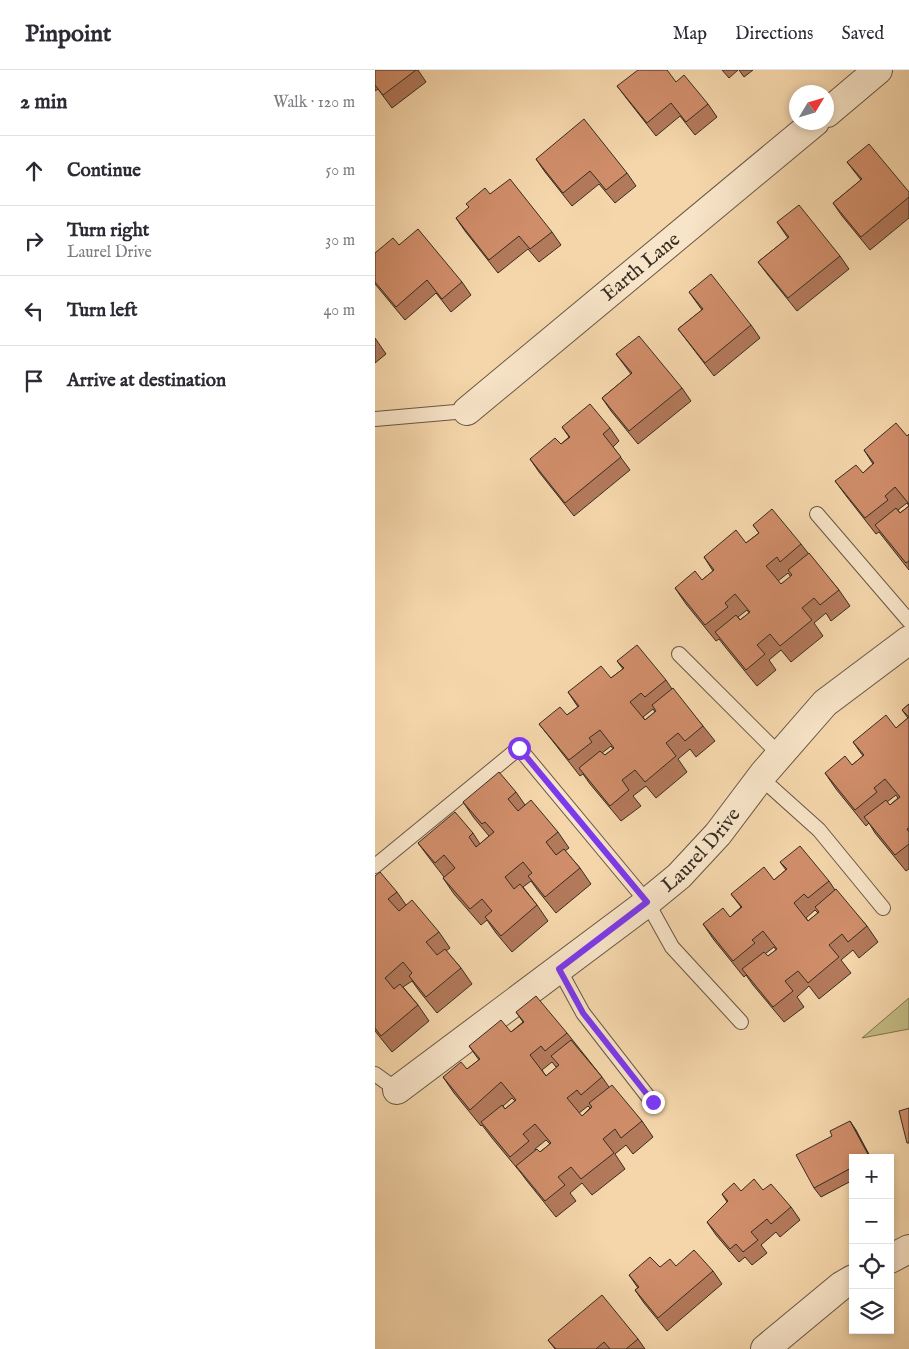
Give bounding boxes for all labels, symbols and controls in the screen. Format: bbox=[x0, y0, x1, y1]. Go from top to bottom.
text: Pinpoint bbox=[25, 19, 111, 50]
text: Map bbox=[673, 23, 707, 46]
text: Directions bbox=[735, 23, 813, 46]
text: Saved bbox=[841, 23, 884, 46]
north arrow bbox=[789, 85, 834, 130]
text: 2 min bbox=[20, 89, 67, 116]
text: Walk · 120 m bbox=[273, 93, 355, 113]
icon: ahead bbox=[20, 157, 48, 185]
text: Continue bbox=[67, 159, 141, 183]
text: 50 m bbox=[326, 161, 355, 181]
text: Turn right bbox=[67, 219, 149, 243]
icon: right bbox=[20, 227, 48, 255]
street label: Earth Lane bbox=[597, 227, 685, 306]
text: 30 m bbox=[325, 231, 355, 251]
text: Laurel Drive bbox=[67, 243, 152, 263]
icon: left bbox=[20, 297, 48, 325]
text: Turn left bbox=[67, 299, 138, 323]
text: 40 m bbox=[323, 301, 355, 321]
icon: arrive bbox=[20, 367, 48, 395]
text: Arrive at destination bbox=[67, 369, 226, 393]
route start bbox=[508, 737, 531, 760]
street label: Laurel Drive bbox=[656, 803, 746, 898]
route end bbox=[642, 1091, 665, 1114]
map controls bbox=[849, 1154, 894, 1334]
button: + bbox=[849, 1154, 894, 1199]
button: − bbox=[849, 1199, 894, 1244]
button: locate bbox=[849, 1244, 894, 1289]
button: layers bbox=[849, 1289, 894, 1334]

